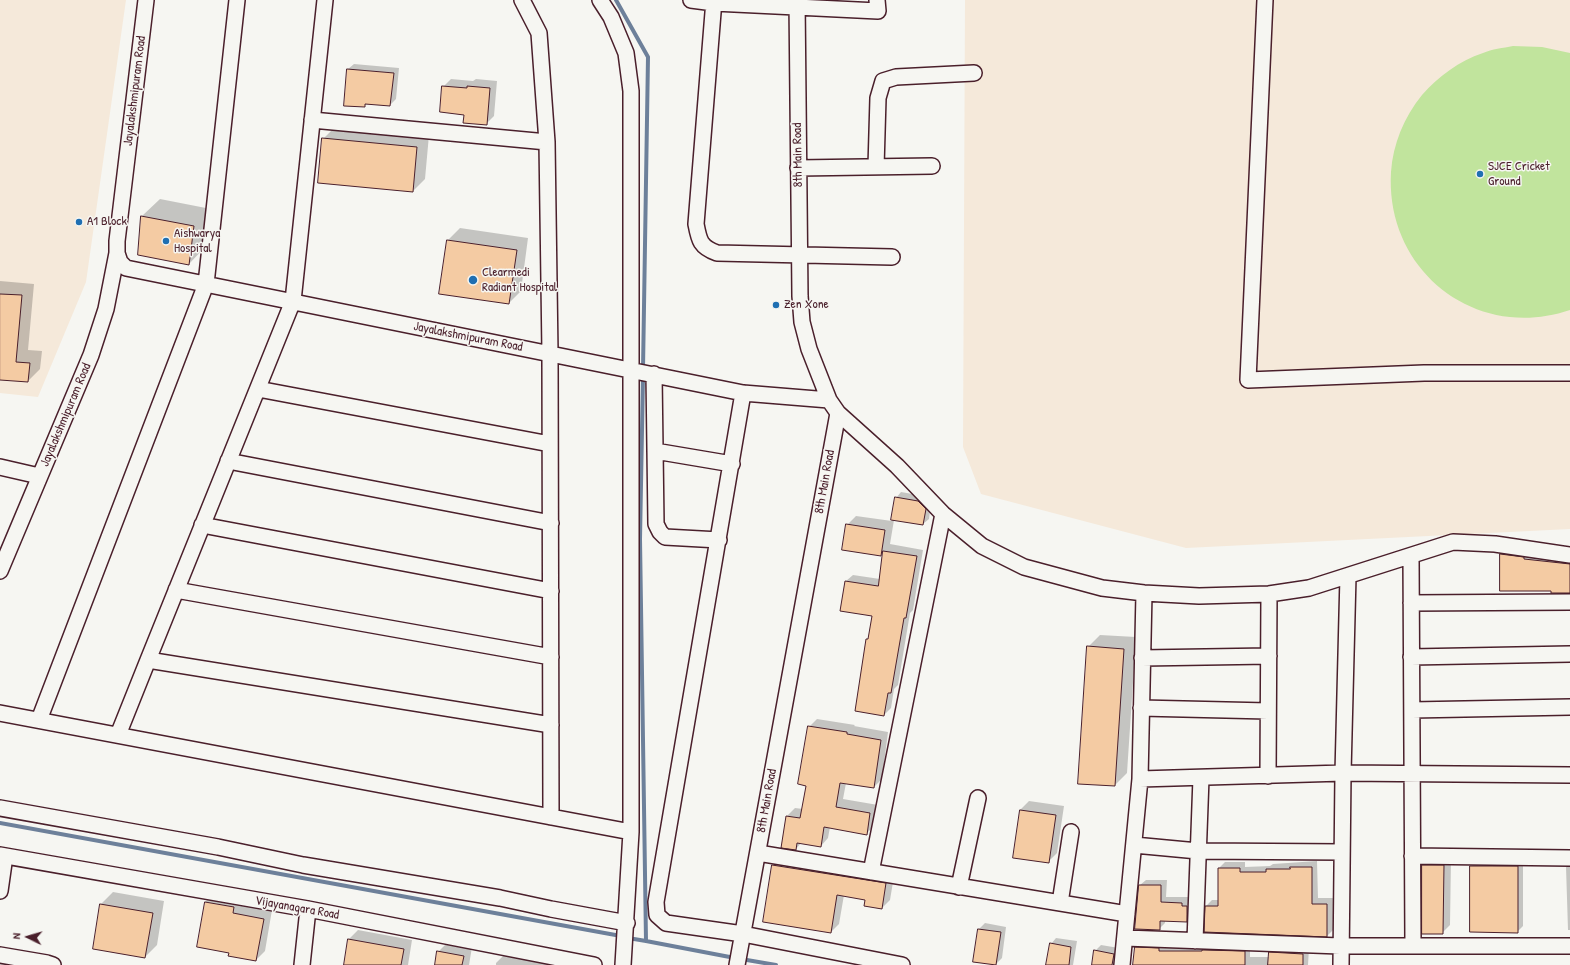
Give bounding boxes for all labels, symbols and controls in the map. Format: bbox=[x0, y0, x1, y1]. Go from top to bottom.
street label: Jayalakshmipuram Road bbox=[121, 35, 149, 147]
street label: 8th Main Road bbox=[790, 123, 806, 187]
place label: SJCE Cricket Ground bbox=[1488, 159, 1550, 190]
marker: SJCE Cricket Ground bbox=[1475, 169, 1485, 179]
place label: A1 Block bbox=[87, 214, 127, 230]
marker: A1 Block bbox=[74, 217, 84, 227]
place label: Aishwarya Hospital bbox=[174, 226, 220, 257]
marker: Aishwarya Hospital bbox=[161, 236, 171, 246]
place label: Clearmedi Radiant Hospital bbox=[482, 265, 557, 296]
marker: Clearmedi Radiant Hospital bbox=[467, 274, 479, 286]
place label: Zen Xone bbox=[784, 297, 829, 313]
marker: Zen Xone bbox=[771, 300, 781, 310]
street label: Jayalakshmipuram Road bbox=[412, 319, 524, 355]
street label: Jayalakshmipuram Road bbox=[37, 361, 95, 469]
street label: 8th Main Road bbox=[812, 449, 838, 515]
street label: 8th Main Road bbox=[754, 768, 780, 834]
street label: Vijayanagara Road bbox=[254, 893, 340, 923]
north arrow bbox=[8, 917, 48, 957]
text: N bbox=[9, 932, 23, 939]

